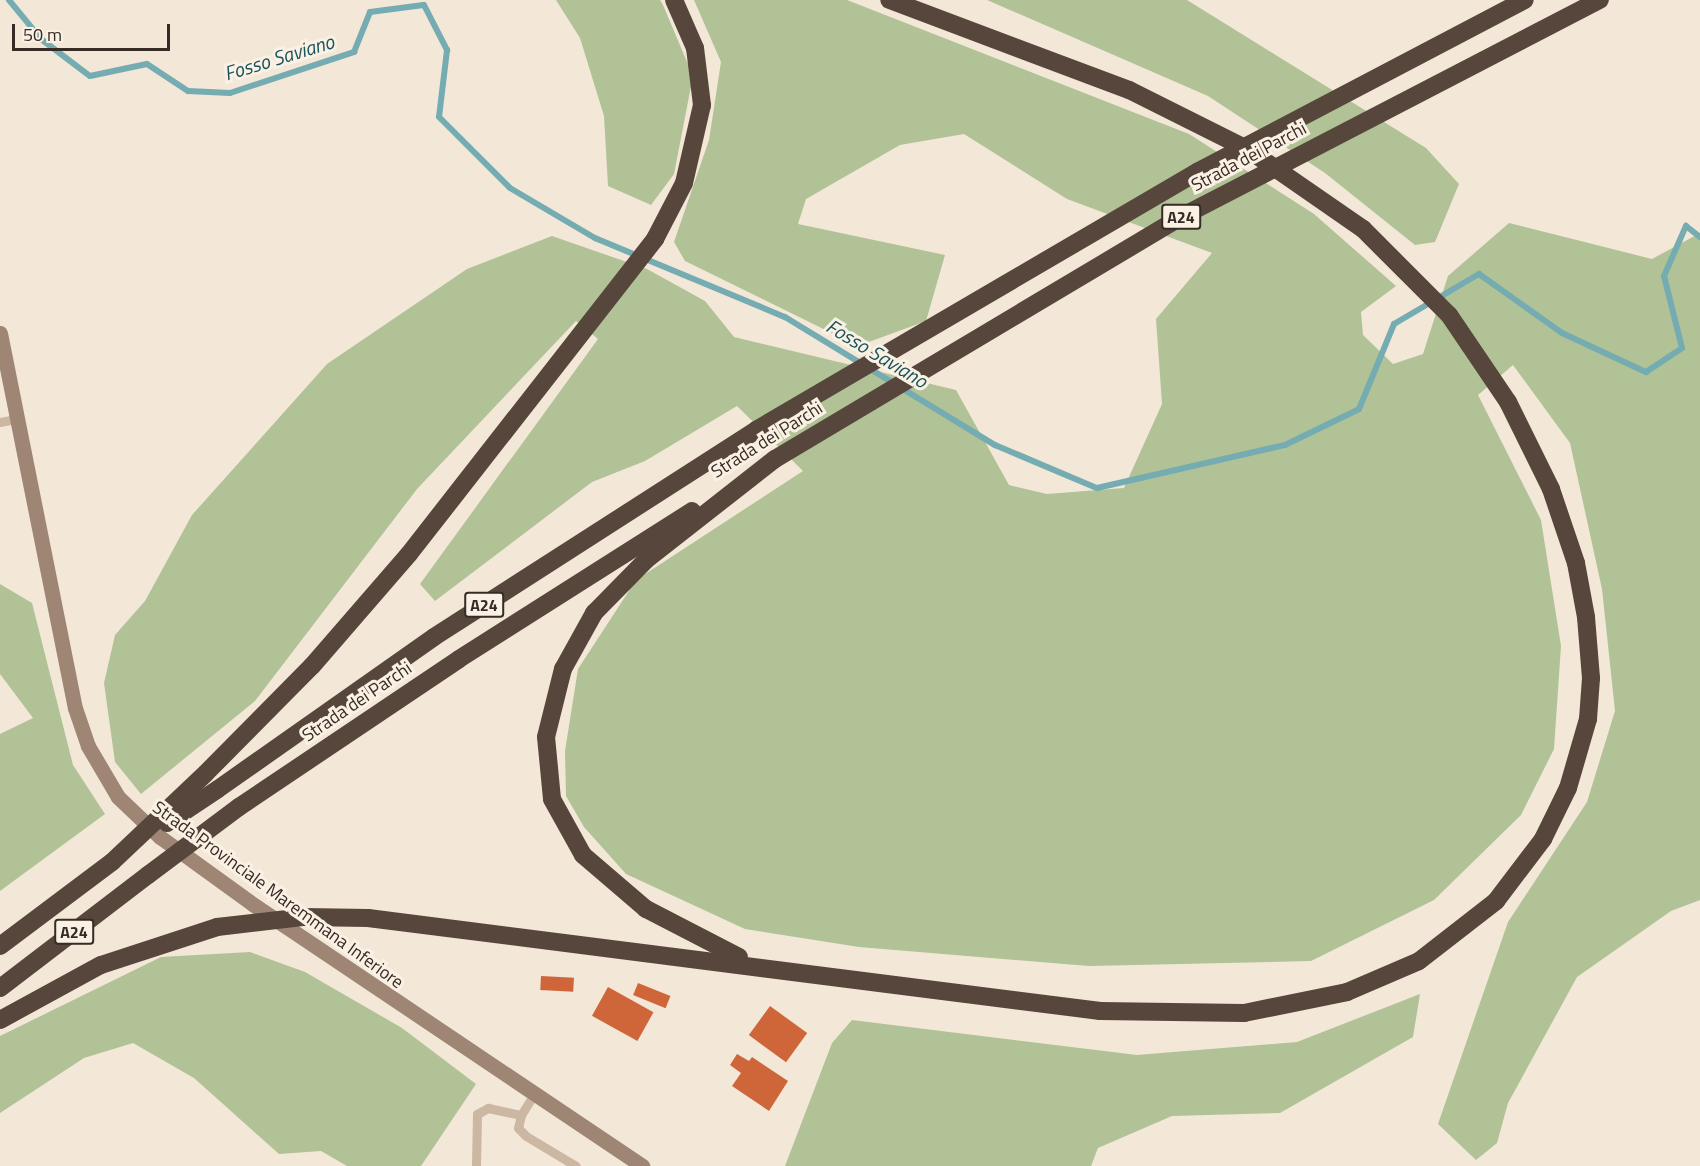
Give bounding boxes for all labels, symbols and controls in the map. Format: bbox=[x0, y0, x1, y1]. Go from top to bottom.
scale bar bbox=[15, 12, 172, 50]
text: 50 m bbox=[23, 21, 62, 48]
water label: Fosso Saviano bbox=[221, 29, 337, 85]
street label: Strada dei Parchi bbox=[1188, 118, 1310, 196]
road number: A24 bbox=[1160, 204, 1202, 230]
water label: Fosso Saviano bbox=[822, 313, 932, 393]
street label: Strada dei Parchi bbox=[707, 397, 827, 483]
road number: A24 bbox=[463, 592, 505, 618]
street label: Strada dei Parchi bbox=[298, 657, 416, 747]
street label: Strada Provinciale Maremmana Inferiore bbox=[148, 797, 408, 993]
road number: A24 bbox=[53, 919, 95, 945]

